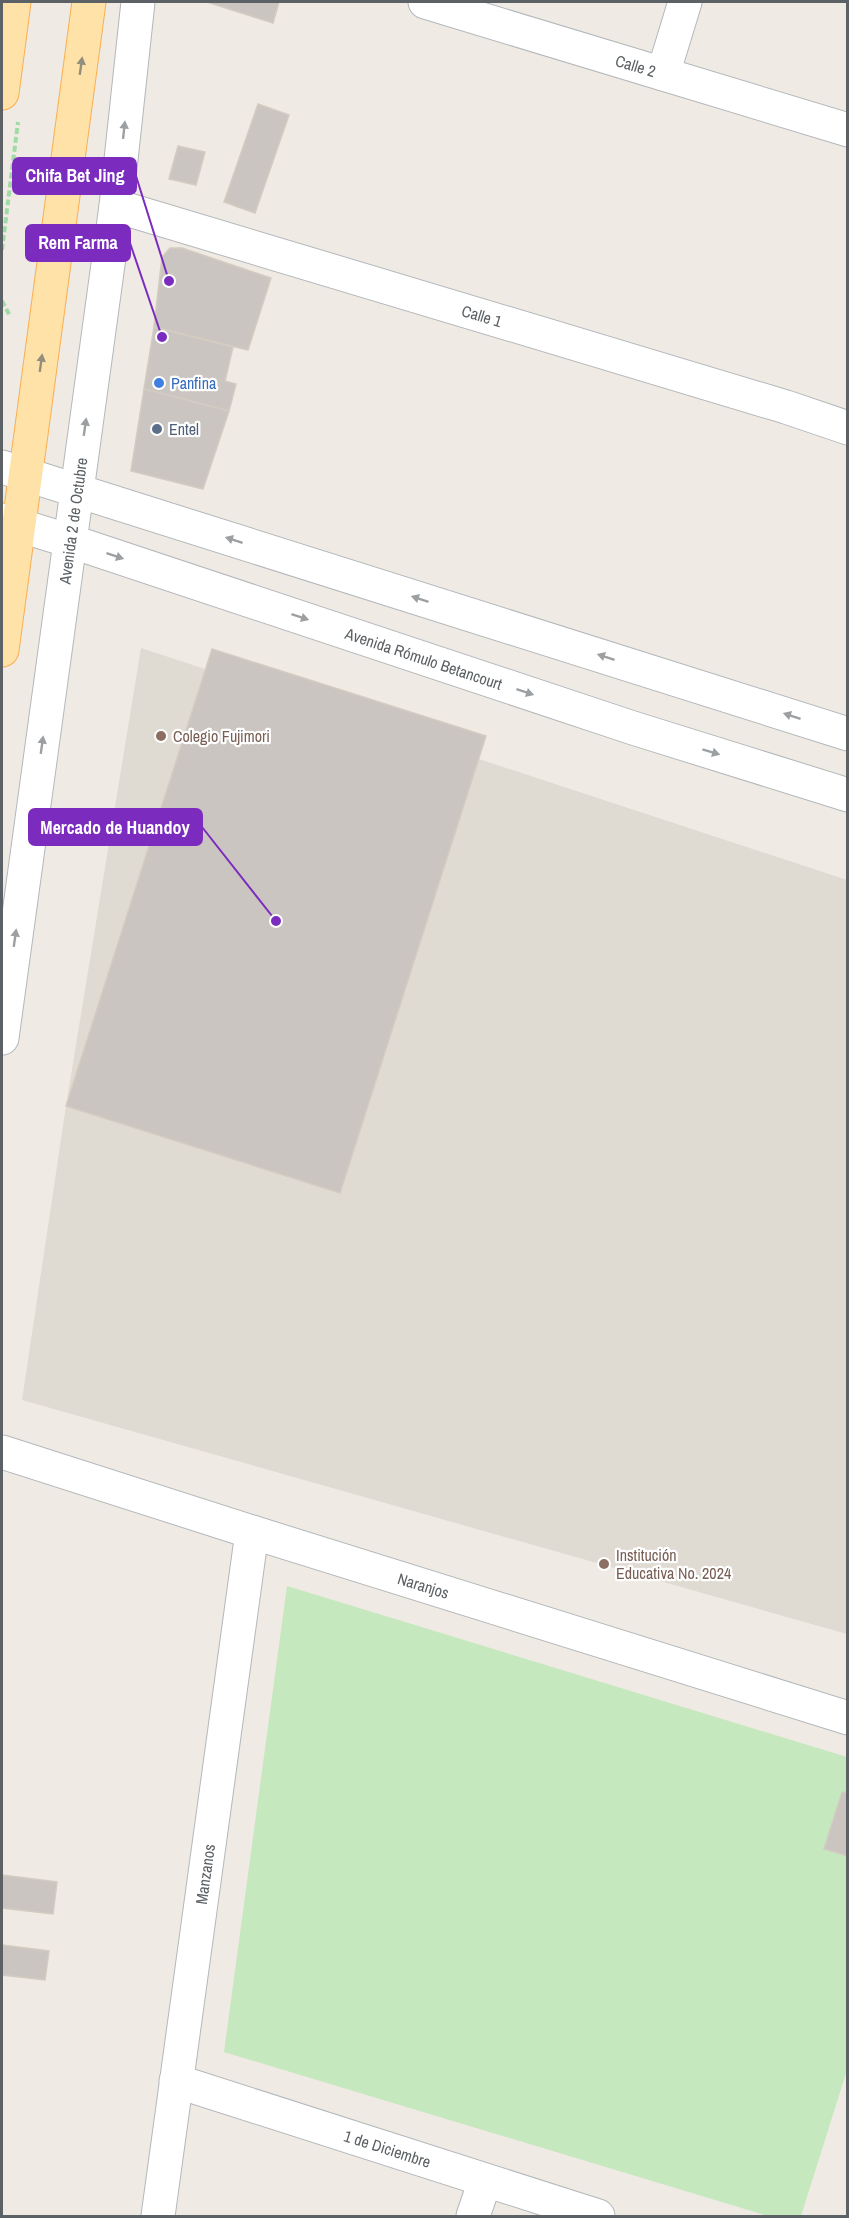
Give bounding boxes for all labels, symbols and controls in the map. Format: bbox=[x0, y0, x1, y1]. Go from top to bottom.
street label: Calle 2 bbox=[613, 49, 658, 82]
one-way arrow bbox=[76, 56, 85, 75]
one-way arrow bbox=[119, 120, 129, 139]
callout: Chifa Bet Jing bbox=[13, 158, 136, 194]
text: Chifa Bet Jing bbox=[25, 163, 125, 188]
callout: Rem Farma bbox=[26, 225, 130, 261]
text: Rem Farma bbox=[38, 230, 119, 255]
street label: Calle 1 bbox=[459, 299, 505, 332]
one-way arrow bbox=[37, 354, 46, 373]
place label: Panfina bbox=[171, 372, 217, 394]
marker: Panfina bbox=[152, 376, 166, 390]
one-way arrow bbox=[80, 418, 89, 437]
place label: Entel bbox=[169, 418, 199, 440]
marker: Entel bbox=[150, 422, 164, 436]
street label: Avenida 2 de Octubre bbox=[53, 456, 92, 586]
one-way arrow bbox=[225, 535, 243, 544]
one-way arrow bbox=[106, 551, 124, 561]
one-way arrow bbox=[411, 594, 429, 603]
one-way arrow bbox=[291, 613, 309, 623]
street label: Avenida Rómulo Betancourt bbox=[342, 622, 505, 695]
one-way arrow bbox=[597, 652, 615, 662]
one-way arrow bbox=[516, 688, 534, 698]
one-way arrow bbox=[783, 711, 801, 720]
place label: Colegio Fujimori bbox=[173, 725, 270, 747]
marker: Colegio Fujimori bbox=[154, 729, 168, 743]
one-way arrow bbox=[37, 736, 46, 755]
one-way arrow bbox=[702, 748, 720, 757]
callout: Mercado de Huandoy bbox=[29, 809, 202, 845]
text: Mercado de Huandoy bbox=[40, 815, 190, 840]
one-way arrow bbox=[11, 929, 20, 948]
place label: Institución Educativa No. 2024 bbox=[616, 1544, 731, 1584]
marker: Institución Educativa No. 2024 bbox=[597, 1557, 611, 1571]
street label: Naranjos bbox=[395, 1567, 452, 1604]
street label: Manzanos bbox=[190, 1843, 220, 1906]
street label: 1 de Diciembre bbox=[341, 2124, 434, 2173]

